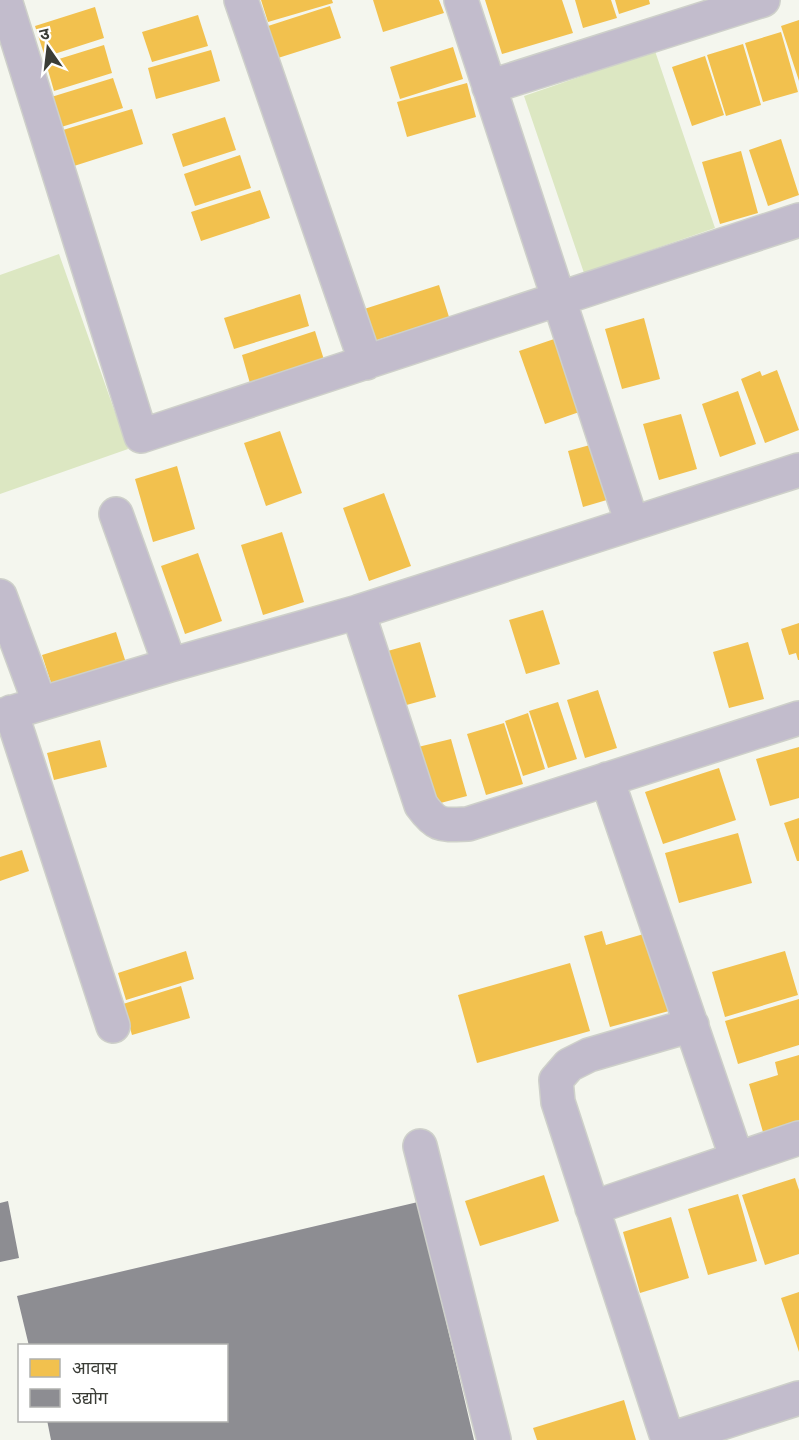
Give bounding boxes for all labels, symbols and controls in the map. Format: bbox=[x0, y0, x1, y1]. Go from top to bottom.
north arrow bbox=[18, 18, 78, 78]
text: उ bbox=[37, 22, 52, 43]
legend bbox=[18, 1344, 228, 1422]
text: आवास bbox=[72, 1356, 118, 1378]
text: उद्योग bbox=[72, 1386, 109, 1408]

